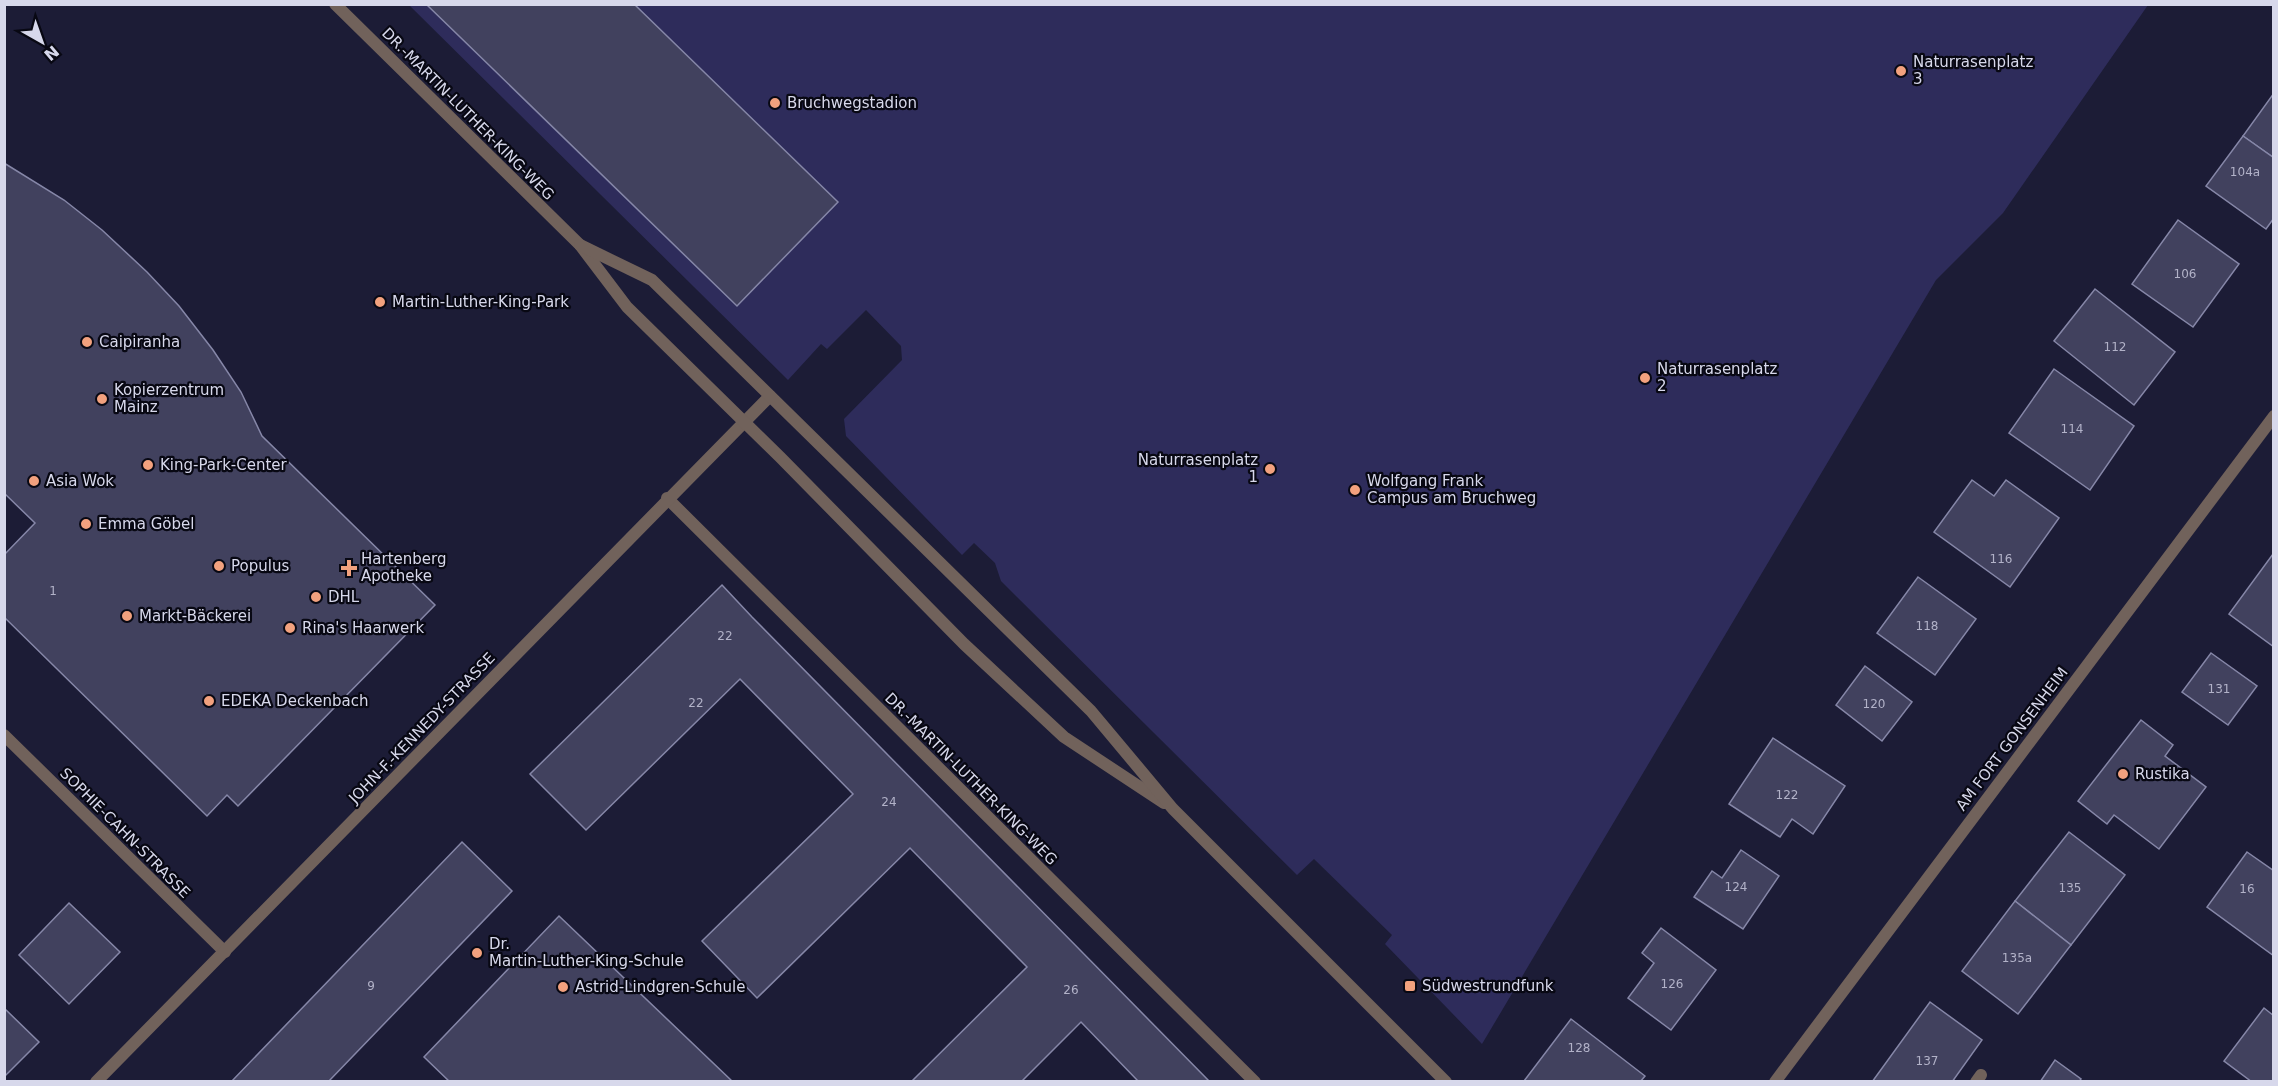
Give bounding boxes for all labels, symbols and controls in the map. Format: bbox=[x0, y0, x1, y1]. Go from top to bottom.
north arrow bbox=[12, 12, 72, 72]
street label: DR.-MARTIN-LUTHER-KING-WEG bbox=[378, 24, 558, 204]
text: N bbox=[40, 42, 63, 65]
place label: Naturrasenplatz 3 bbox=[1913, 53, 2033, 88]
marker: Naturrasenplatz 3 bbox=[1894, 64, 1908, 78]
place label: Bruchwegstadion bbox=[787, 94, 917, 112]
marker: Bruchwegstadion bbox=[768, 96, 782, 110]
house number: 104a bbox=[2230, 165, 2260, 179]
house number: 106 bbox=[2174, 267, 2196, 281]
place label: Martin-Luther-King-Park bbox=[392, 293, 569, 311]
marker: Martin-Luther-King-Park bbox=[373, 295, 387, 309]
place label: Caipiranha bbox=[99, 333, 180, 351]
marker: Caipiranha bbox=[80, 335, 94, 349]
house number: 112 bbox=[2104, 340, 2126, 354]
place label: Naturrasenplatz 2 bbox=[1657, 360, 1777, 395]
marker: Naturrasenplatz 2 bbox=[1638, 371, 1652, 385]
place label: Kopierzentrum Mainz bbox=[114, 381, 224, 416]
marker: Kopierzentrum Mainz bbox=[95, 392, 109, 406]
house number: 114 bbox=[2061, 422, 2083, 436]
place label: Naturrasenplatz 1 bbox=[1138, 451, 1258, 486]
place label: King-Park-Center bbox=[160, 456, 288, 474]
marker: King-Park-Center bbox=[141, 458, 155, 472]
marker: Naturrasenplatz 1 bbox=[1263, 462, 1277, 476]
place label: Asia Wok bbox=[46, 472, 114, 490]
place label: Wolfgang Frank Campus am Bruchweg bbox=[1367, 472, 1536, 507]
marker: Asia Wok bbox=[27, 474, 41, 488]
marker: Wolfgang Frank Campus am Bruchweg bbox=[1348, 483, 1362, 497]
place label: Emma Göbel bbox=[98, 515, 194, 533]
marker: Emma Göbel bbox=[79, 517, 93, 531]
place label: Hartenberg Apotheke bbox=[361, 550, 446, 585]
house number: 116 bbox=[1990, 552, 2012, 566]
place label: Populus bbox=[231, 557, 289, 575]
marker: Populus bbox=[212, 559, 226, 573]
marker: Hartenberg Apotheke bbox=[342, 561, 356, 575]
house number: 1 bbox=[49, 584, 57, 598]
place label: DHL bbox=[328, 588, 360, 606]
marker: DHL bbox=[309, 590, 323, 604]
place label: Markt-Bäckerei bbox=[139, 607, 251, 625]
marker: Markt-Bäckerei bbox=[120, 609, 134, 623]
place label: Rina's Haarwerk bbox=[302, 619, 424, 637]
house number: 118 bbox=[1916, 619, 1938, 633]
marker: Rina's Haarwerk bbox=[283, 621, 297, 635]
house number: 22 bbox=[717, 629, 733, 643]
street label: JOHN-F.-KENNEDY-STRASSE bbox=[344, 649, 499, 808]
street label: AM FORT GONSENHEIM bbox=[1952, 664, 2072, 814]
house number: 131 bbox=[2208, 682, 2230, 696]
street label: DR.-MARTIN-LUTHER-KING-WEG bbox=[881, 689, 1061, 869]
place label: EDEKA Deckenbach bbox=[221, 692, 369, 710]
marker: EDEKA Deckenbach bbox=[202, 694, 216, 708]
house number: 22 bbox=[688, 696, 704, 710]
house number: 120 bbox=[1863, 697, 1885, 711]
street label: SOPHIE-CAHN-STRASSE bbox=[56, 764, 194, 902]
place label: Rustika bbox=[2135, 765, 2190, 783]
marker: Rustika bbox=[2116, 767, 2130, 781]
house number: 122 bbox=[1776, 788, 1798, 802]
house number: 24 bbox=[881, 795, 897, 809]
house number: 124 bbox=[1725, 880, 1747, 894]
house number: 135 bbox=[2059, 881, 2081, 895]
house number: 16 bbox=[2239, 882, 2255, 896]
place label: Dr. Martin-Luther-King-Schule bbox=[489, 935, 684, 970]
marker: Dr. Martin-Luther-King-Schule bbox=[470, 946, 484, 960]
house number: 135a bbox=[2002, 951, 2032, 965]
place label: Südwestrundfunk bbox=[1422, 977, 1554, 995]
house number: 126 bbox=[1661, 977, 1683, 991]
place label: Astrid-Lindgren-Schule bbox=[575, 978, 745, 996]
house number: 9 bbox=[367, 979, 375, 993]
marker: Südwestrundfunk bbox=[1403, 979, 1417, 993]
marker: Astrid-Lindgren-Schule bbox=[556, 980, 570, 994]
house number: 26 bbox=[1063, 983, 1079, 997]
house number: 128 bbox=[1568, 1041, 1590, 1055]
house number: 137 bbox=[1916, 1054, 1938, 1068]

